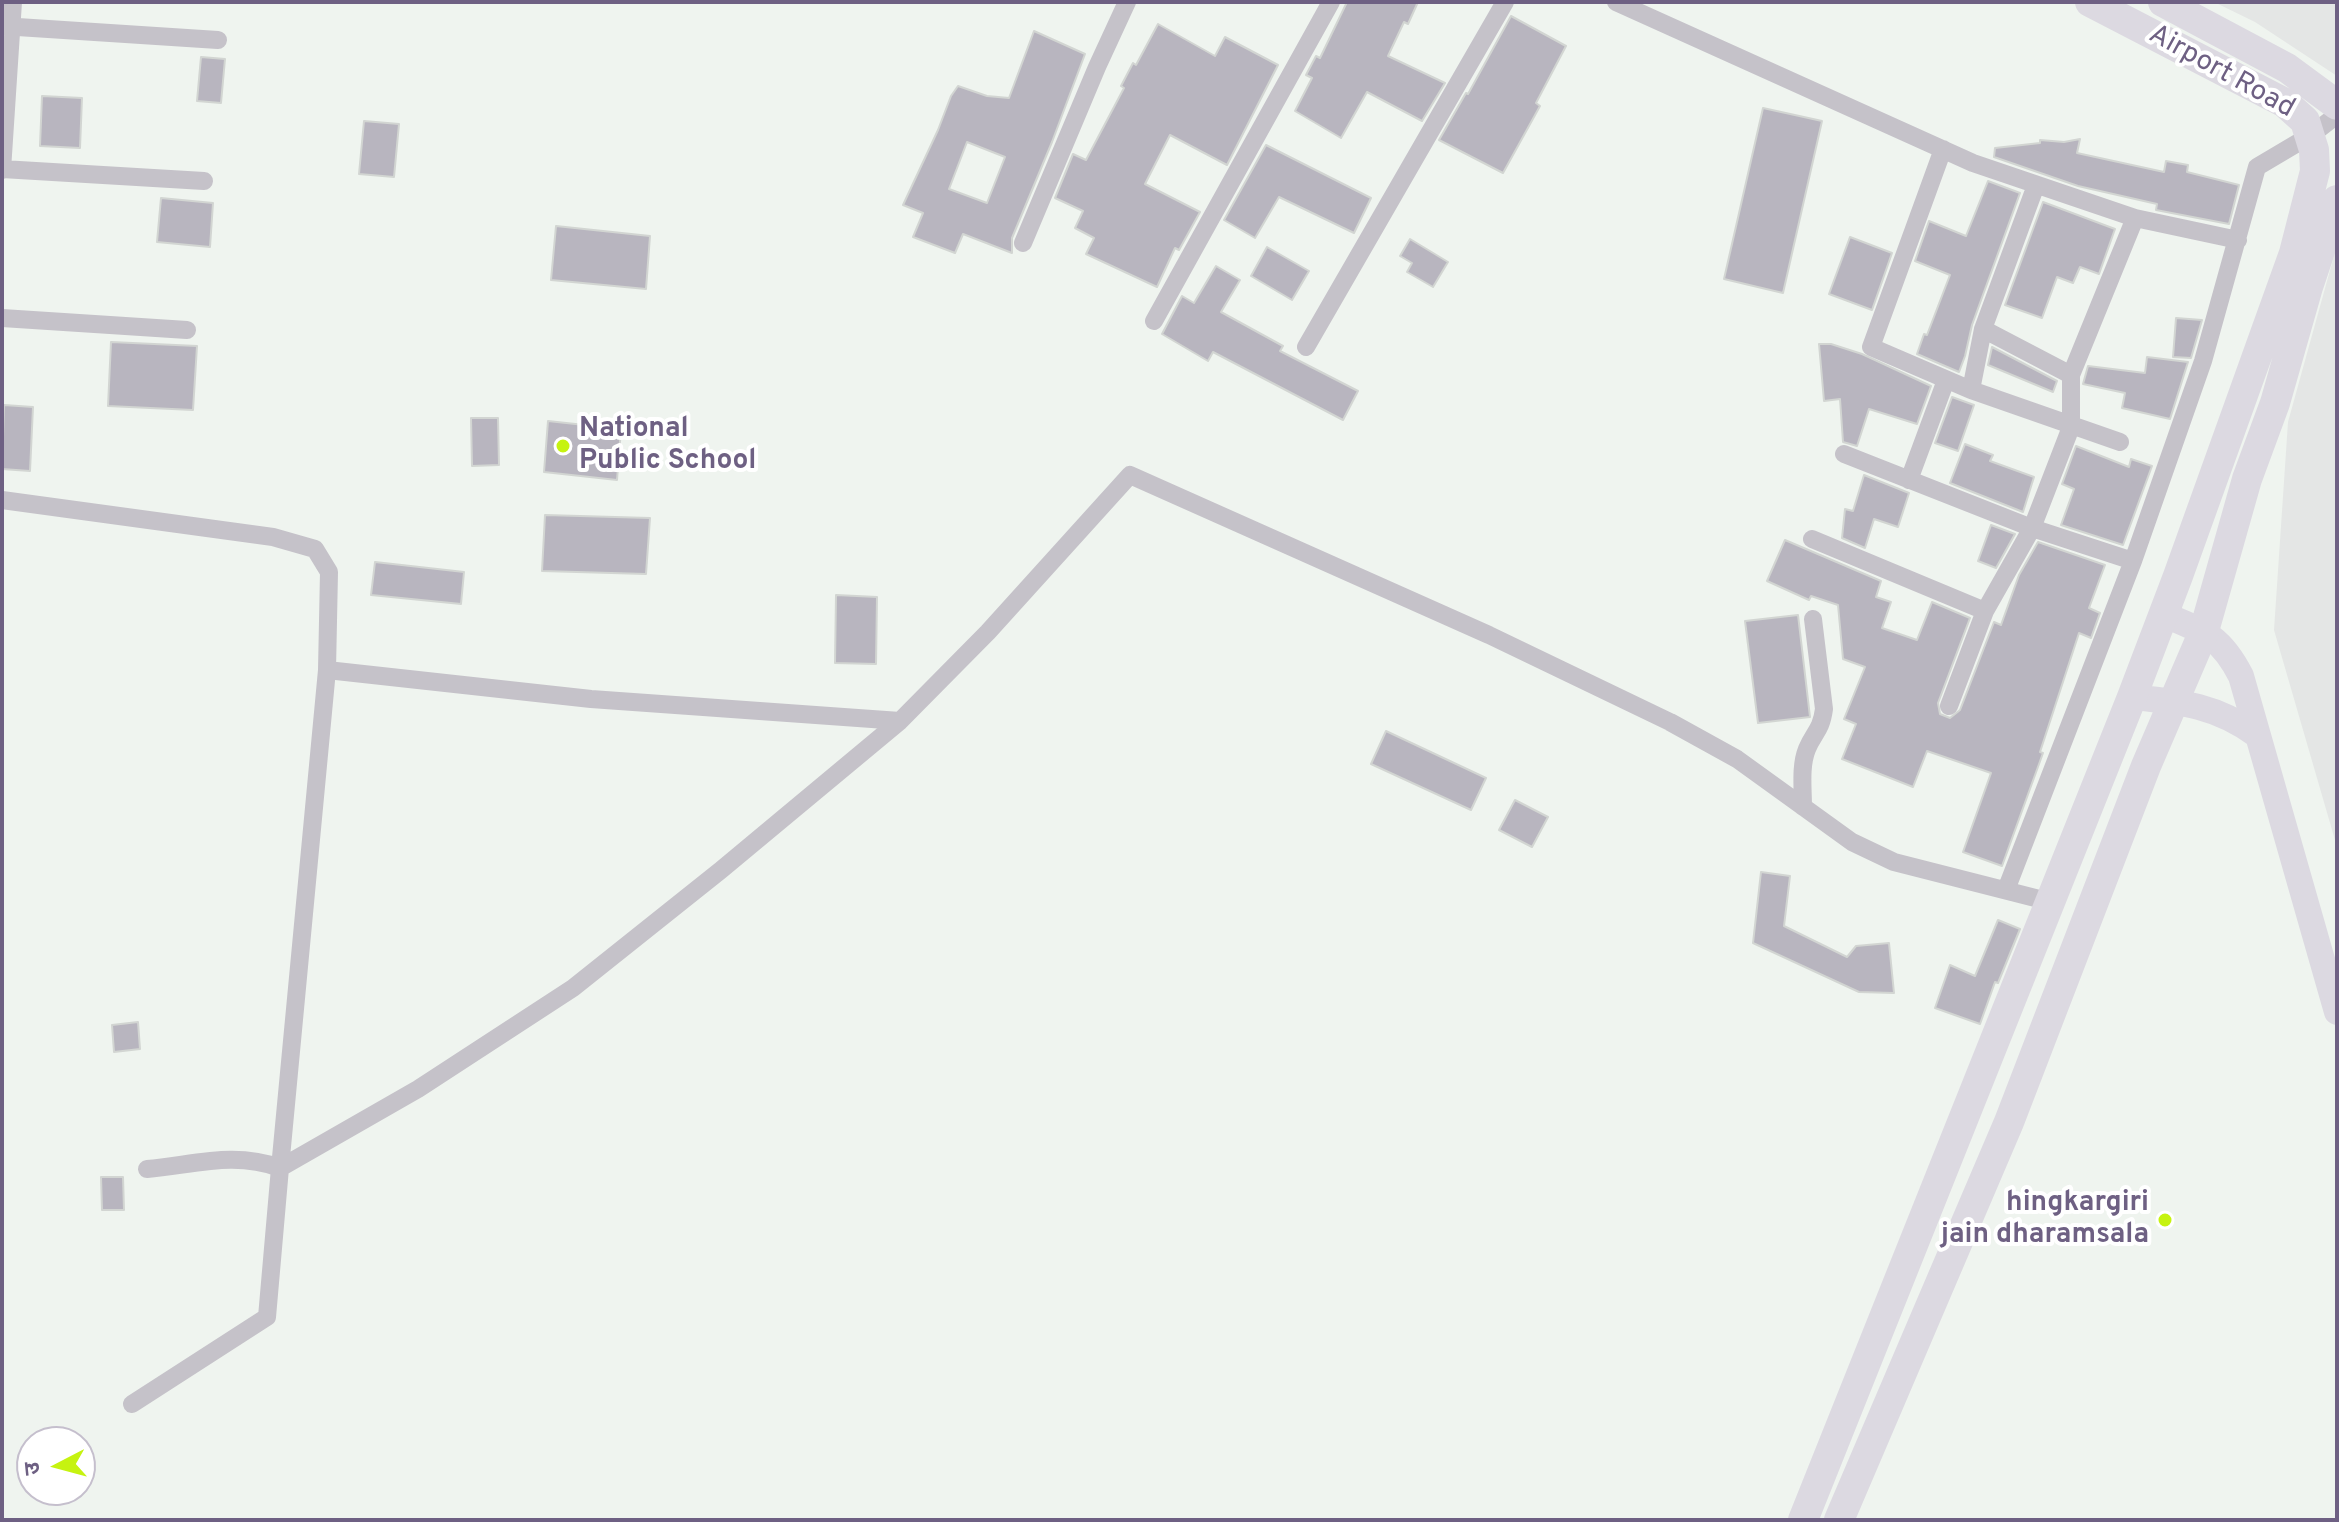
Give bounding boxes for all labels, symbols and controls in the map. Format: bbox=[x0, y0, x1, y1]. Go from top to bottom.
street label: Airport Road bbox=[2142, 19, 2300, 127]
place label: National Public School bbox=[579, 413, 756, 479]
marker: National Public School bbox=[554, 437, 572, 455]
place label: hingkargiri jain dharamsala bbox=[1941, 1187, 2149, 1253]
marker: hingkargiri jain dharamsala bbox=[2156, 1211, 2174, 1229]
north arrow bbox=[16, 1426, 96, 1506]
text: उ bbox=[20, 1461, 48, 1476]

